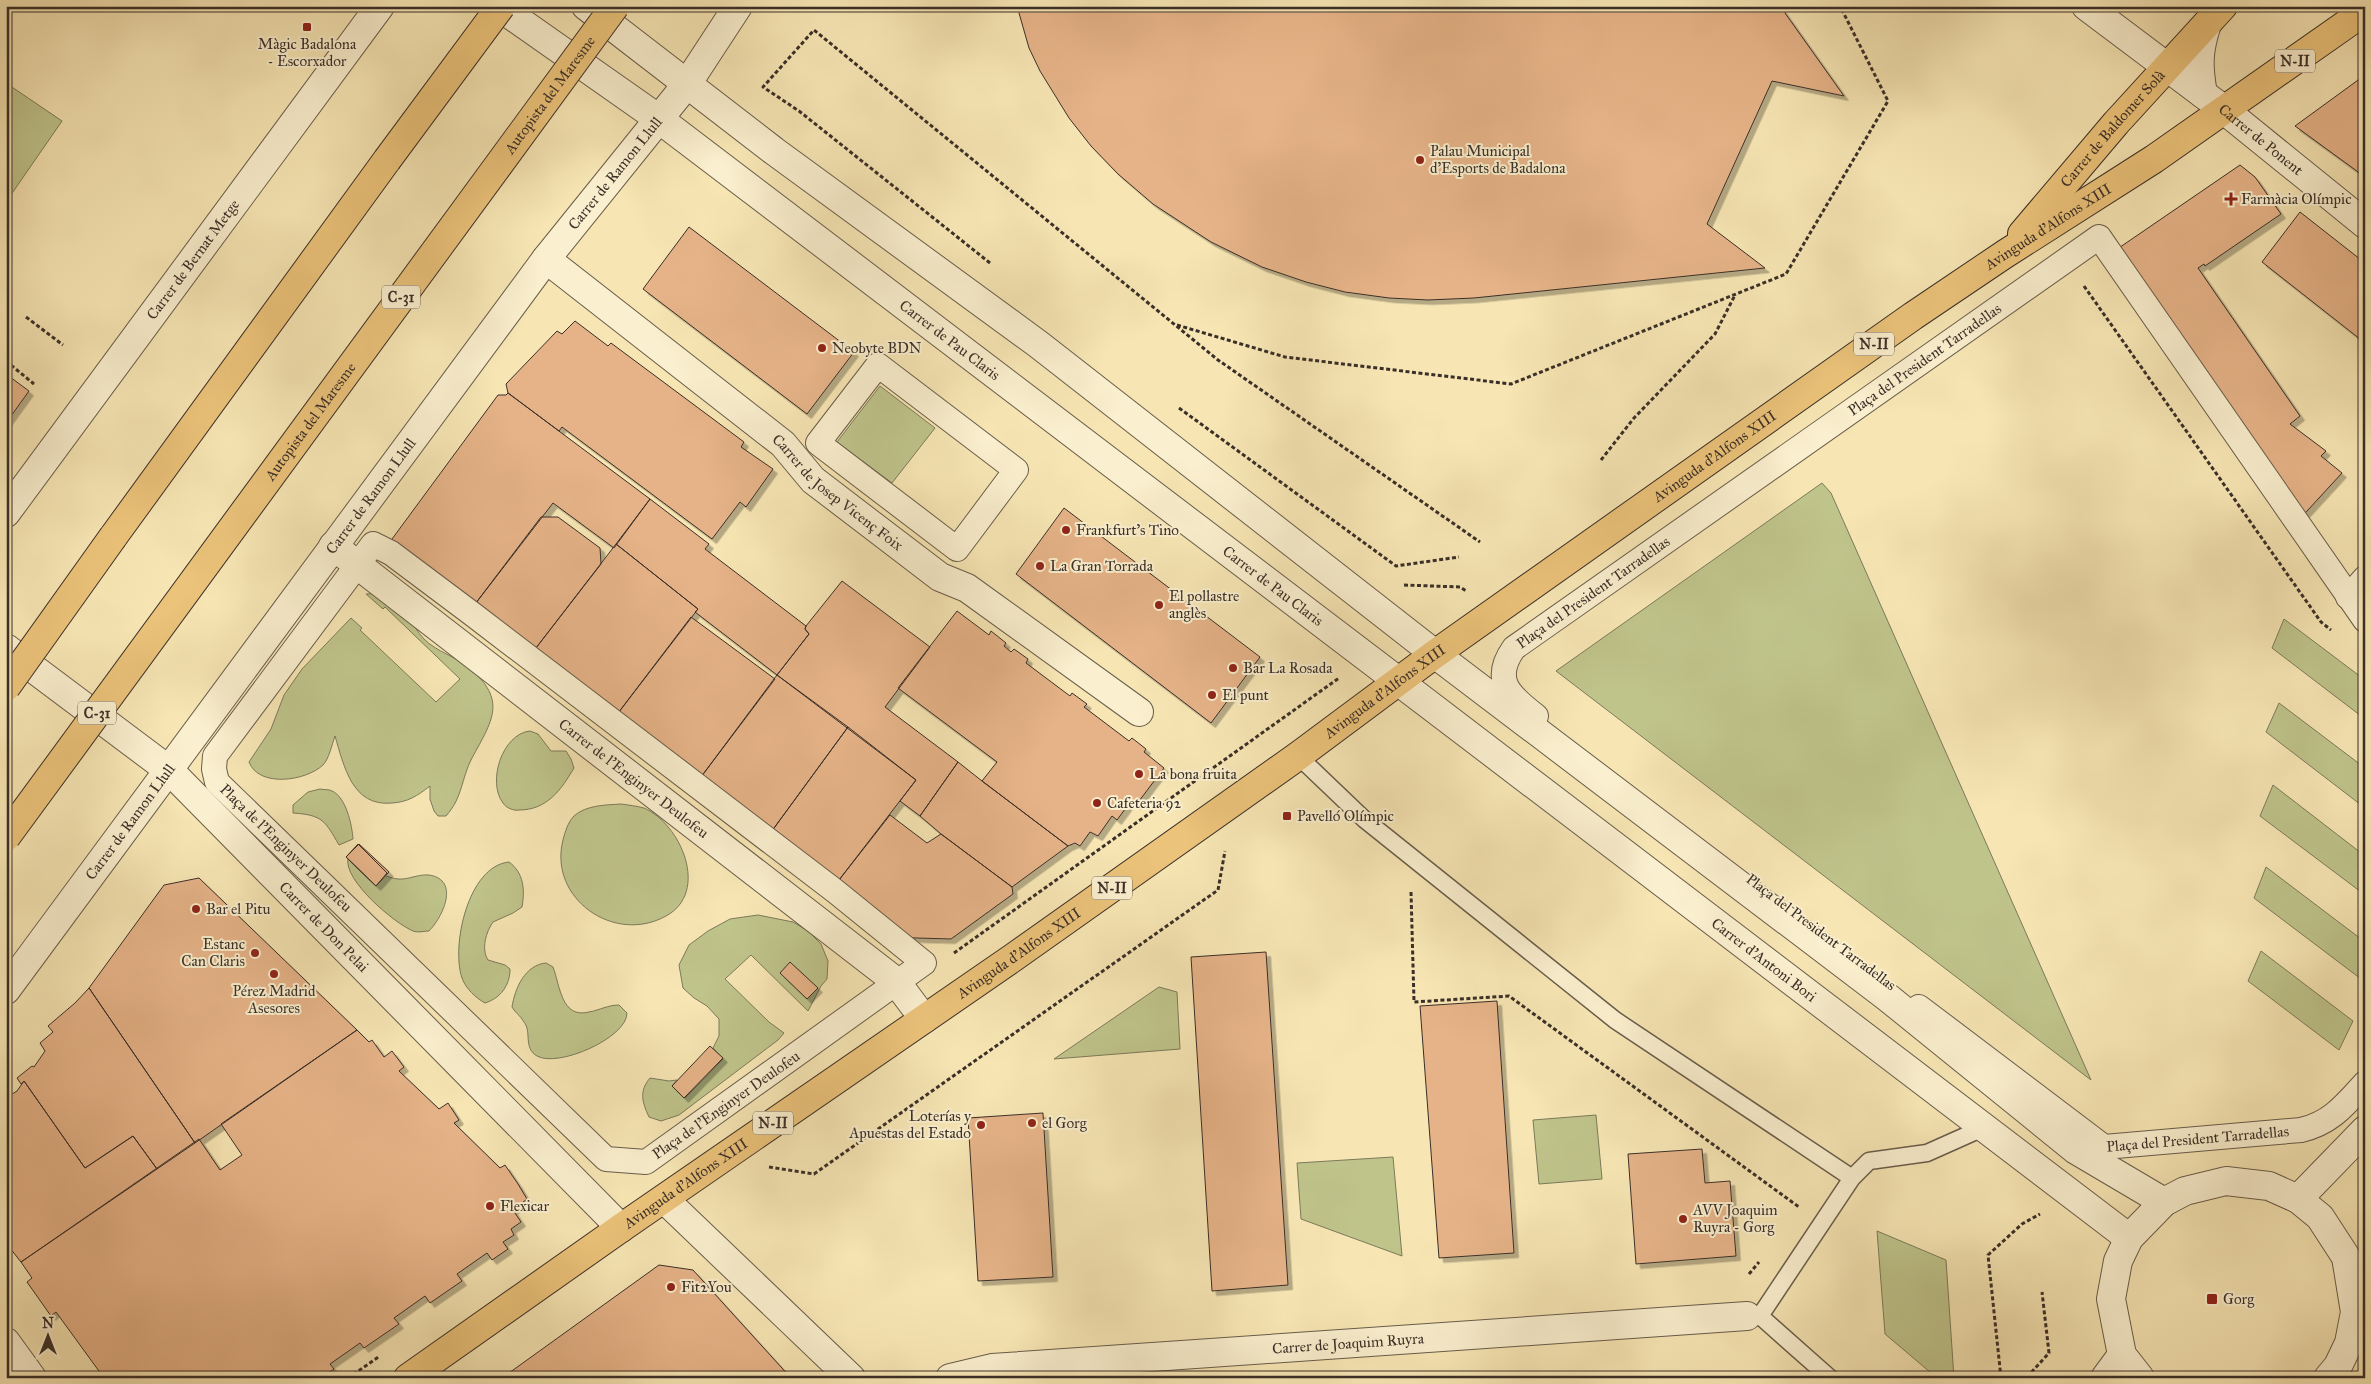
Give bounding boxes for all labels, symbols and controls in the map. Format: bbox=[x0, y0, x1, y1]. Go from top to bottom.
marker: Màgic Badalona - Escorxador bbox=[301, 21, 313, 33]
street label: Autopista del Maresme bbox=[500, 32, 599, 158]
place label: Màgic Badalona - Escorxador bbox=[258, 35, 357, 70]
road number: N-II bbox=[2275, 49, 2315, 72]
street label: Carrer de Baldomer Solà bbox=[2057, 66, 2169, 191]
street label: Carrer de Ponent bbox=[2215, 100, 2307, 180]
street label: Carrer de Ramon Llull bbox=[564, 112, 667, 233]
place label: Palau Municipal d'Esports de Badalona bbox=[1430, 142, 1566, 177]
marker: Palau Municipal d'Esports de Badalona bbox=[1414, 154, 1426, 166]
street label: Avinguda d'Alfons XIII bbox=[1981, 180, 2115, 274]
place label: Farmàcia Olímpic bbox=[2241, 190, 2352, 208]
marker: Farmàcia Olímpic bbox=[2225, 193, 2237, 205]
street label: Carrer de Bernat Metge bbox=[143, 196, 243, 323]
road number: C-31 bbox=[382, 286, 420, 308]
street label: Carrer de Pau Claris bbox=[896, 296, 1004, 384]
street label: Plaça del President Tarradellas bbox=[1844, 300, 2005, 420]
road number: N-II bbox=[1854, 332, 1894, 356]
place label: Neobyte BDN bbox=[832, 339, 922, 357]
marker: Neobyte BDN bbox=[816, 342, 828, 354]
street label: Autopista del Maresme bbox=[261, 359, 360, 485]
street label: Avinguda d'Alfons XIII bbox=[1649, 407, 1780, 507]
street label: Carrer de Josep Vicenç Foix bbox=[769, 430, 907, 555]
street label: Carrer de Ramon Llull bbox=[322, 434, 420, 558]
place label: Frankfurt's Tino bbox=[1076, 521, 1179, 539]
marker: Frankfurt's Tino bbox=[1060, 524, 1072, 536]
street label: Plaça del President Tarradellas bbox=[1513, 532, 1673, 652]
street label: Carrer de Pau Claris bbox=[1219, 542, 1327, 630]
place label: La Gran Torrada bbox=[1050, 557, 1154, 575]
marker: La Gran Torrada bbox=[1034, 560, 1046, 572]
place label: El pollastre anglès bbox=[1169, 587, 1239, 622]
marker: El pollastre anglès bbox=[1153, 599, 1165, 611]
street label: Avinguda d'Alfons XIII bbox=[1320, 641, 1449, 743]
place label: Bar La Rosada bbox=[1243, 659, 1333, 677]
marker: Bar La Rosada bbox=[1227, 662, 1239, 674]
place label: El punt bbox=[1222, 686, 1270, 704]
marker: El punt bbox=[1206, 689, 1218, 701]
road number: C-31 bbox=[78, 701, 116, 724]
street label: Carrer de l'Enginyer Deulofeu bbox=[555, 715, 712, 842]
street label: Carrer de Ramon Llull bbox=[81, 760, 179, 883]
place label: La bona fruita bbox=[1149, 765, 1237, 783]
marker: La bona fruita bbox=[1133, 768, 1145, 780]
street label: Plaça de l'Enginyer Deulofeu bbox=[216, 780, 356, 916]
place label: Cafeteria 92 bbox=[1107, 794, 1182, 812]
marker: Cafeteria 92 bbox=[1091, 797, 1103, 809]
place label: Pavelló Olímpic bbox=[1297, 807, 1394, 825]
marker: Pavelló Olímpic bbox=[1281, 810, 1293, 822]
street label: Plaça del President Tarradellas bbox=[1742, 870, 1900, 994]
road number: N-II bbox=[1092, 876, 1132, 900]
street label: Carrer de Don Pelai bbox=[275, 878, 372, 976]
place label: Bar el Pitu bbox=[206, 900, 271, 918]
marker: Bar el Pitu bbox=[190, 903, 202, 915]
street label: Avinguda d'Alfons XIII bbox=[953, 904, 1084, 1003]
street label: Carrer d'Antoni Bori bbox=[1708, 914, 1820, 1006]
place label: Estanc Can Claris bbox=[181, 935, 245, 970]
marker: Estanc Can Claris bbox=[249, 947, 261, 959]
marker: Pérez Madrid Asesores bbox=[268, 968, 280, 980]
place label: Pérez Madrid Asesores bbox=[233, 982, 316, 1017]
street label: Plaça de l'Enginyer Deulofeu bbox=[649, 1047, 803, 1163]
place label: Loterías y Apuestas del Estado bbox=[848, 1107, 972, 1142]
road number: N-II bbox=[753, 1112, 793, 1134]
place label: el Gorg bbox=[1042, 1114, 1088, 1132]
marker: el Gorg bbox=[1026, 1117, 1038, 1129]
marker: Loterías y Apuestas del Estado bbox=[975, 1119, 987, 1131]
street label: Plaça del President Tarradellas bbox=[2106, 1122, 2290, 1156]
street label: Avinguda d'Alfons XIII bbox=[619, 1134, 751, 1233]
place label: Flexicar bbox=[500, 1197, 549, 1215]
marker: Flexicar bbox=[484, 1200, 496, 1212]
place label: AVV Joaquim Ruyra - Gorg bbox=[1692, 1201, 1778, 1236]
marker: AVV Joaquim Ruyra - Gorg bbox=[1677, 1213, 1689, 1225]
place label: Fit2You bbox=[681, 1278, 732, 1296]
marker: Fit2You bbox=[665, 1281, 677, 1293]
place label: Gorg bbox=[2223, 1290, 2255, 1308]
marker: Gorg bbox=[2205, 1292, 2219, 1306]
north arrow bbox=[22, 1312, 72, 1362]
text: N bbox=[42, 1315, 54, 1332]
street label: Carrer de Joaquim Ruyra bbox=[1271, 1329, 1425, 1358]

